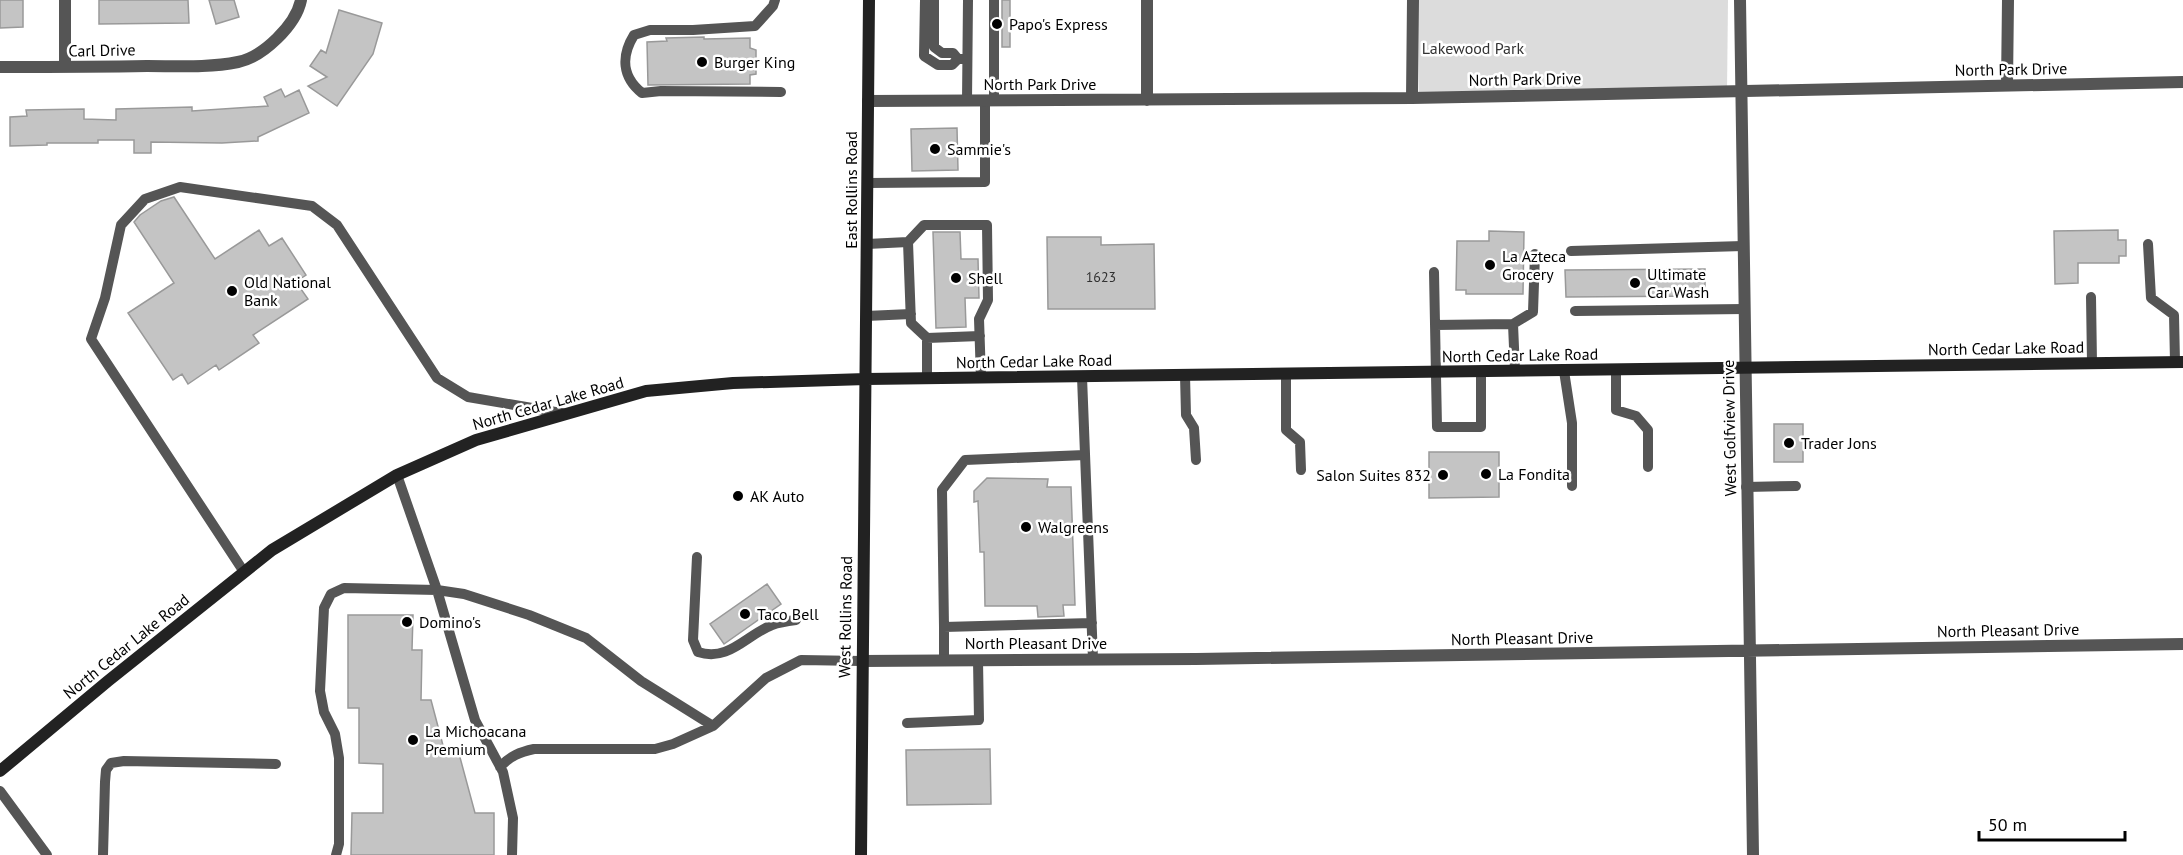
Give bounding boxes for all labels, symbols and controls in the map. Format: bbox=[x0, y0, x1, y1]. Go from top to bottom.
place label: Papo's Express bbox=[1009, 14, 1108, 34]
marker: Papo's Express bbox=[990, 17, 1004, 31]
park label: Lakewood Park bbox=[1422, 38, 1525, 58]
street label: Carl Drive bbox=[68, 39, 136, 61]
place label: Burger King bbox=[714, 52, 795, 72]
marker: Burger King bbox=[695, 55, 709, 69]
street label: North Park Drive bbox=[1954, 58, 2068, 80]
street label: North Park Drive bbox=[1468, 68, 1582, 90]
street label: North Park Drive bbox=[984, 74, 1096, 94]
street label: East Rollins Road bbox=[841, 131, 861, 249]
place label: Sammie's bbox=[947, 139, 1011, 159]
marker: Sammie's bbox=[928, 142, 942, 156]
place label: La Azteca Grocery bbox=[1502, 246, 1566, 284]
marker: La Azteca Grocery bbox=[1483, 258, 1497, 272]
place label: Ultimate Car Wash bbox=[1647, 264, 1709, 302]
place label: Shell bbox=[968, 268, 1003, 288]
house number: 1623 bbox=[1086, 268, 1116, 286]
marker: Shell bbox=[949, 271, 963, 285]
place label: Old National Bank bbox=[244, 272, 331, 310]
marker: Ultimate Car Wash bbox=[1628, 276, 1642, 290]
marker: Old National Bank bbox=[225, 284, 239, 298]
street label: North Cedar Lake Road bbox=[1928, 337, 2084, 359]
street label: North Cedar Lake Road bbox=[1442, 344, 1598, 366]
street label: North Cedar Lake Road bbox=[956, 350, 1112, 372]
street label: West Golfview Drive bbox=[1718, 359, 1740, 497]
street label: North Cedar Lake Road bbox=[470, 372, 626, 434]
place label: Trader Jons bbox=[1801, 433, 1877, 453]
marker: Trader Jons bbox=[1782, 436, 1796, 450]
place label: La Fondita bbox=[1498, 464, 1570, 484]
place label: Salon Suites 832 bbox=[1316, 465, 1431, 485]
marker: La Fondita bbox=[1479, 467, 1493, 481]
marker: Salon Suites 832 bbox=[1436, 468, 1450, 482]
place label: AK Auto bbox=[750, 486, 804, 506]
marker: AK Auto bbox=[731, 489, 745, 503]
place label: Walgreens bbox=[1038, 517, 1109, 537]
marker: Walgreens bbox=[1019, 520, 1033, 534]
street label: West Rollins Road bbox=[834, 556, 856, 678]
street label: North Cedar Lake Road bbox=[59, 589, 193, 703]
place label: Taco Bell bbox=[757, 604, 819, 624]
marker: Taco Bell bbox=[738, 607, 752, 621]
place label: Domino's bbox=[419, 612, 481, 632]
marker: Domino's bbox=[400, 615, 414, 629]
street label: North Pleasant Drive bbox=[1937, 619, 2079, 641]
street label: North Pleasant Drive bbox=[1451, 627, 1593, 649]
street label: North Pleasant Drive bbox=[965, 633, 1107, 653]
place label: La Michoacana Premium bbox=[425, 721, 526, 759]
marker: La Michoacana Premium bbox=[406, 733, 420, 747]
scale bar bbox=[1979, 804, 2124, 842]
text: 50 m bbox=[1988, 813, 2027, 836]

